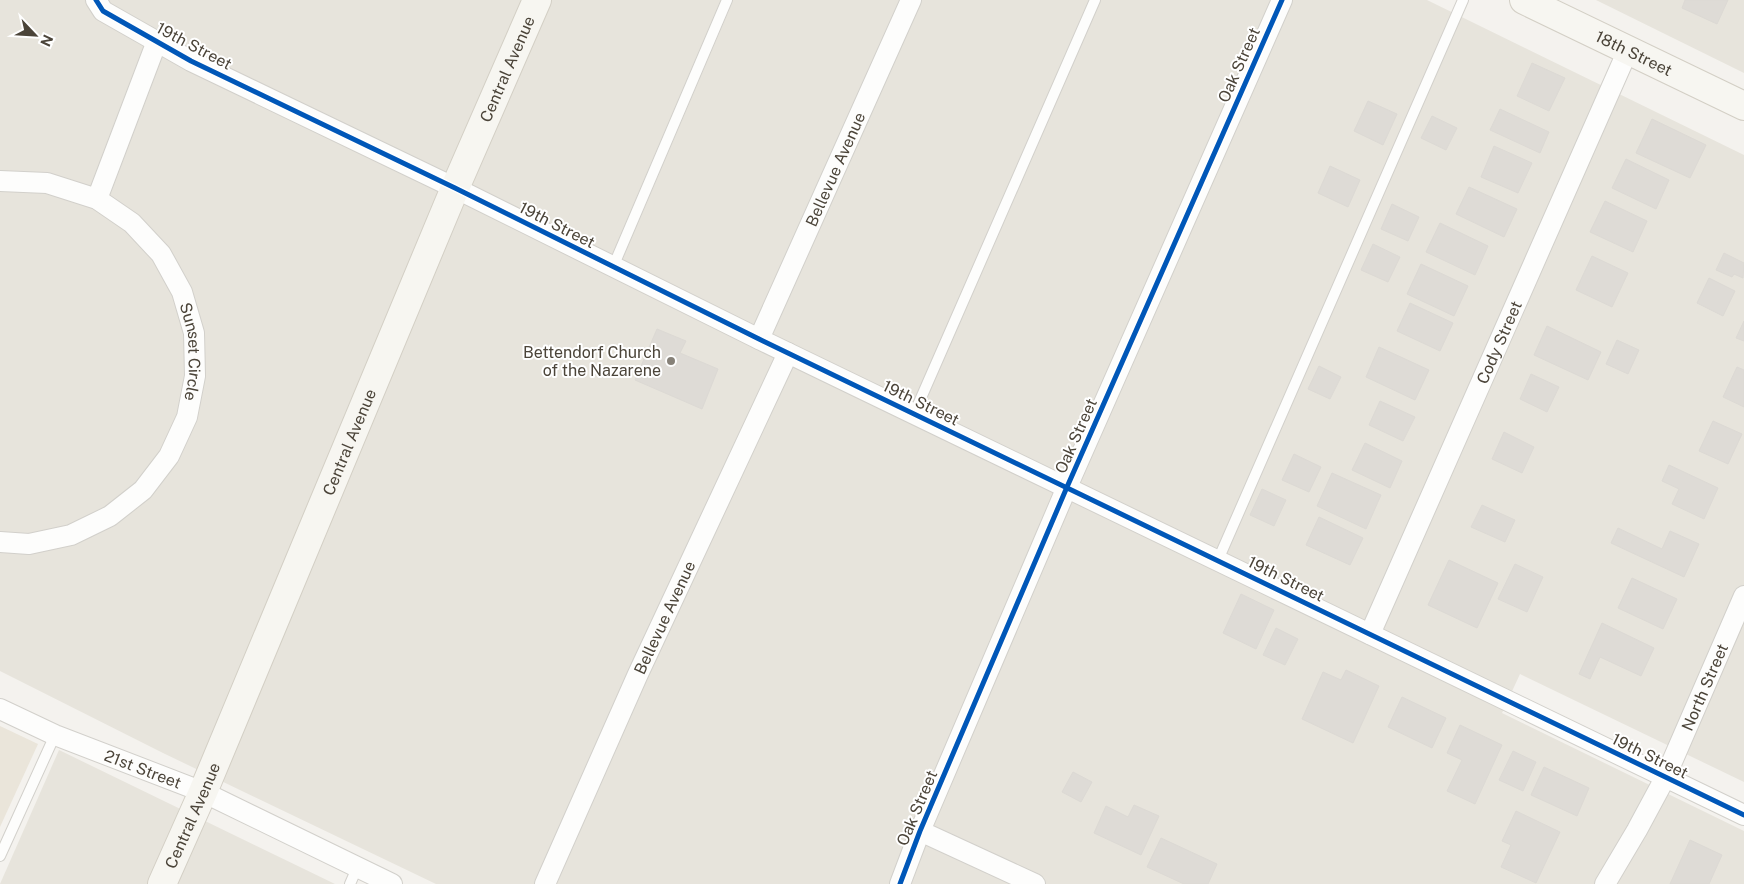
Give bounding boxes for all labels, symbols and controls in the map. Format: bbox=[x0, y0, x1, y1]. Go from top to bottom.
north arrow bbox=[10, 10, 60, 60]
street label: Central Avenue bbox=[475, 13, 538, 125]
street label: 19th Street bbox=[153, 18, 235, 74]
street label: Oak Street bbox=[1214, 25, 1264, 105]
street label: 18th Street bbox=[1592, 26, 1675, 80]
text: N bbox=[37, 32, 56, 49]
street label: Bellevue Avenue bbox=[801, 109, 869, 229]
street label: 19th Street bbox=[516, 198, 598, 252]
street label: Cody Street bbox=[1472, 298, 1526, 387]
street label: Sunset Circle bbox=[176, 300, 205, 403]
place label: Bettendorf Church of the Nazarene bbox=[523, 343, 661, 380]
marker: Bettendorf Church of the Nazarene bbox=[665, 355, 677, 367]
street label: 19th Street bbox=[880, 376, 962, 430]
street label: Central Avenue bbox=[318, 386, 380, 498]
street label: Oak Street bbox=[1051, 396, 1101, 476]
street label: 19th Street bbox=[1245, 552, 1327, 606]
street label: Bellevue Avenue bbox=[630, 558, 699, 677]
street label: North Street bbox=[1677, 640, 1732, 734]
street label: 19th Street bbox=[1609, 729, 1691, 783]
street label: 21st Street bbox=[102, 745, 184, 792]
street label: Central Avenue bbox=[161, 760, 224, 871]
street label: Oak Street bbox=[893, 767, 941, 849]

